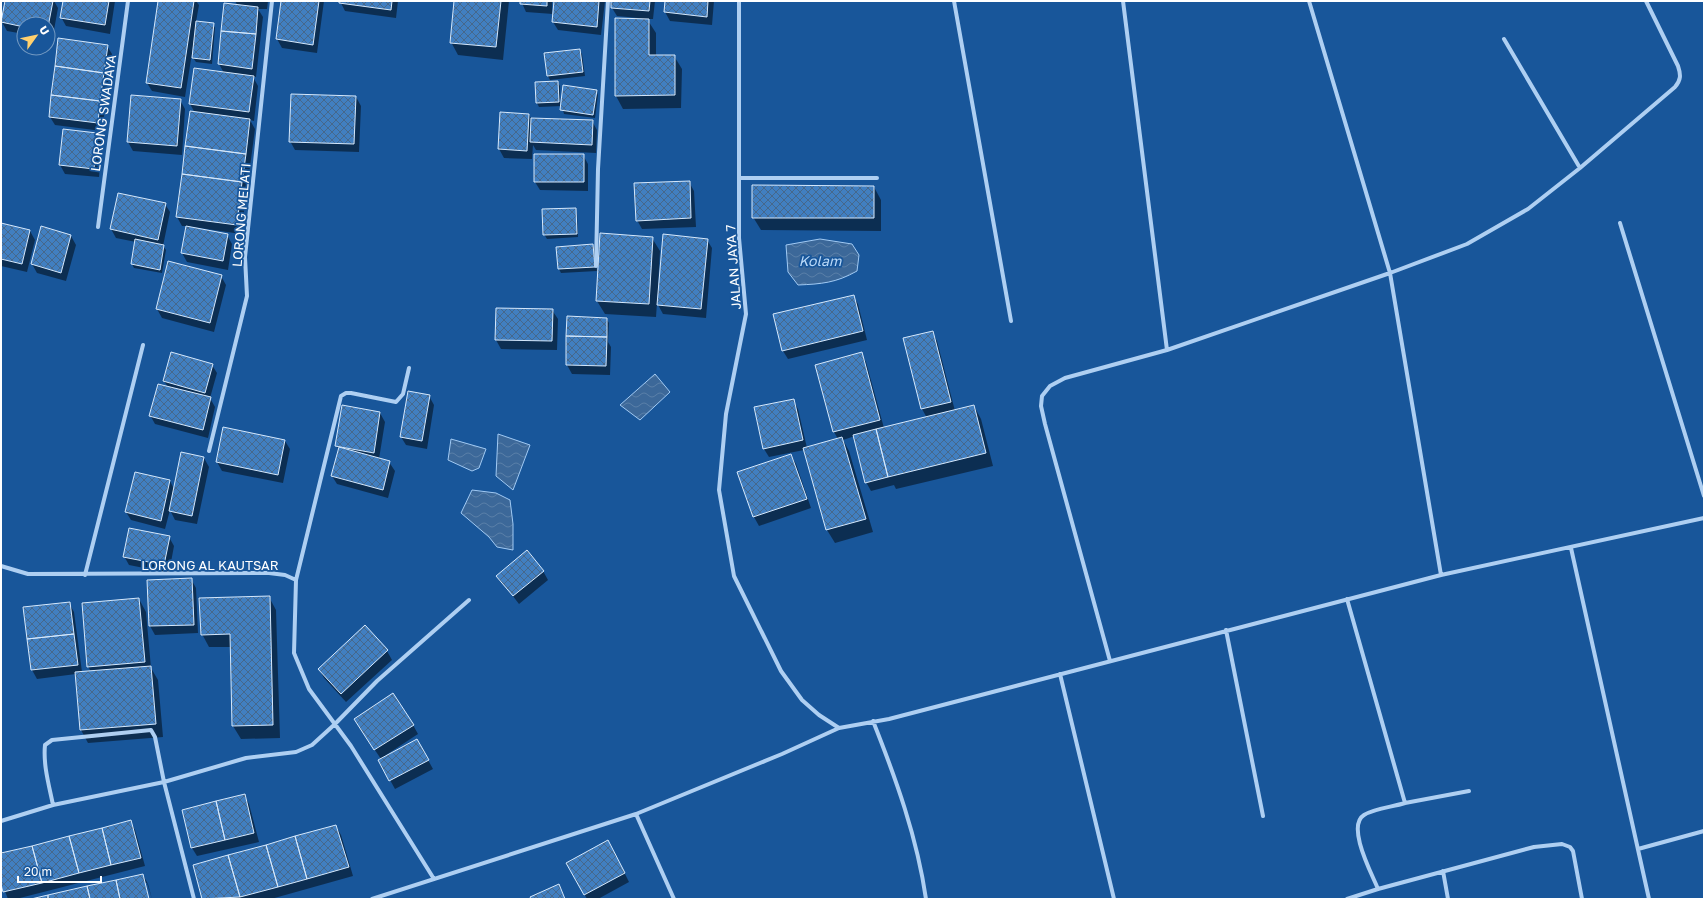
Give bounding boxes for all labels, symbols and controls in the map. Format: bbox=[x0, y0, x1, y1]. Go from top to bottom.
north arrow bbox=[16, 16, 56, 56]
text: U bbox=[37, 23, 52, 37]
street label: LORONG SWADAYA bbox=[87, 53, 119, 172]
street label: LORONG MELATI bbox=[228, 163, 254, 267]
street label: JALAN JAYA 7 bbox=[722, 224, 744, 310]
water label: Kolam bbox=[799, 252, 842, 269]
street label: LORONG AL KAUTSAR bbox=[141, 557, 279, 573]
scale bar bbox=[18, 858, 101, 884]
text: 20 m bbox=[24, 864, 52, 879]

